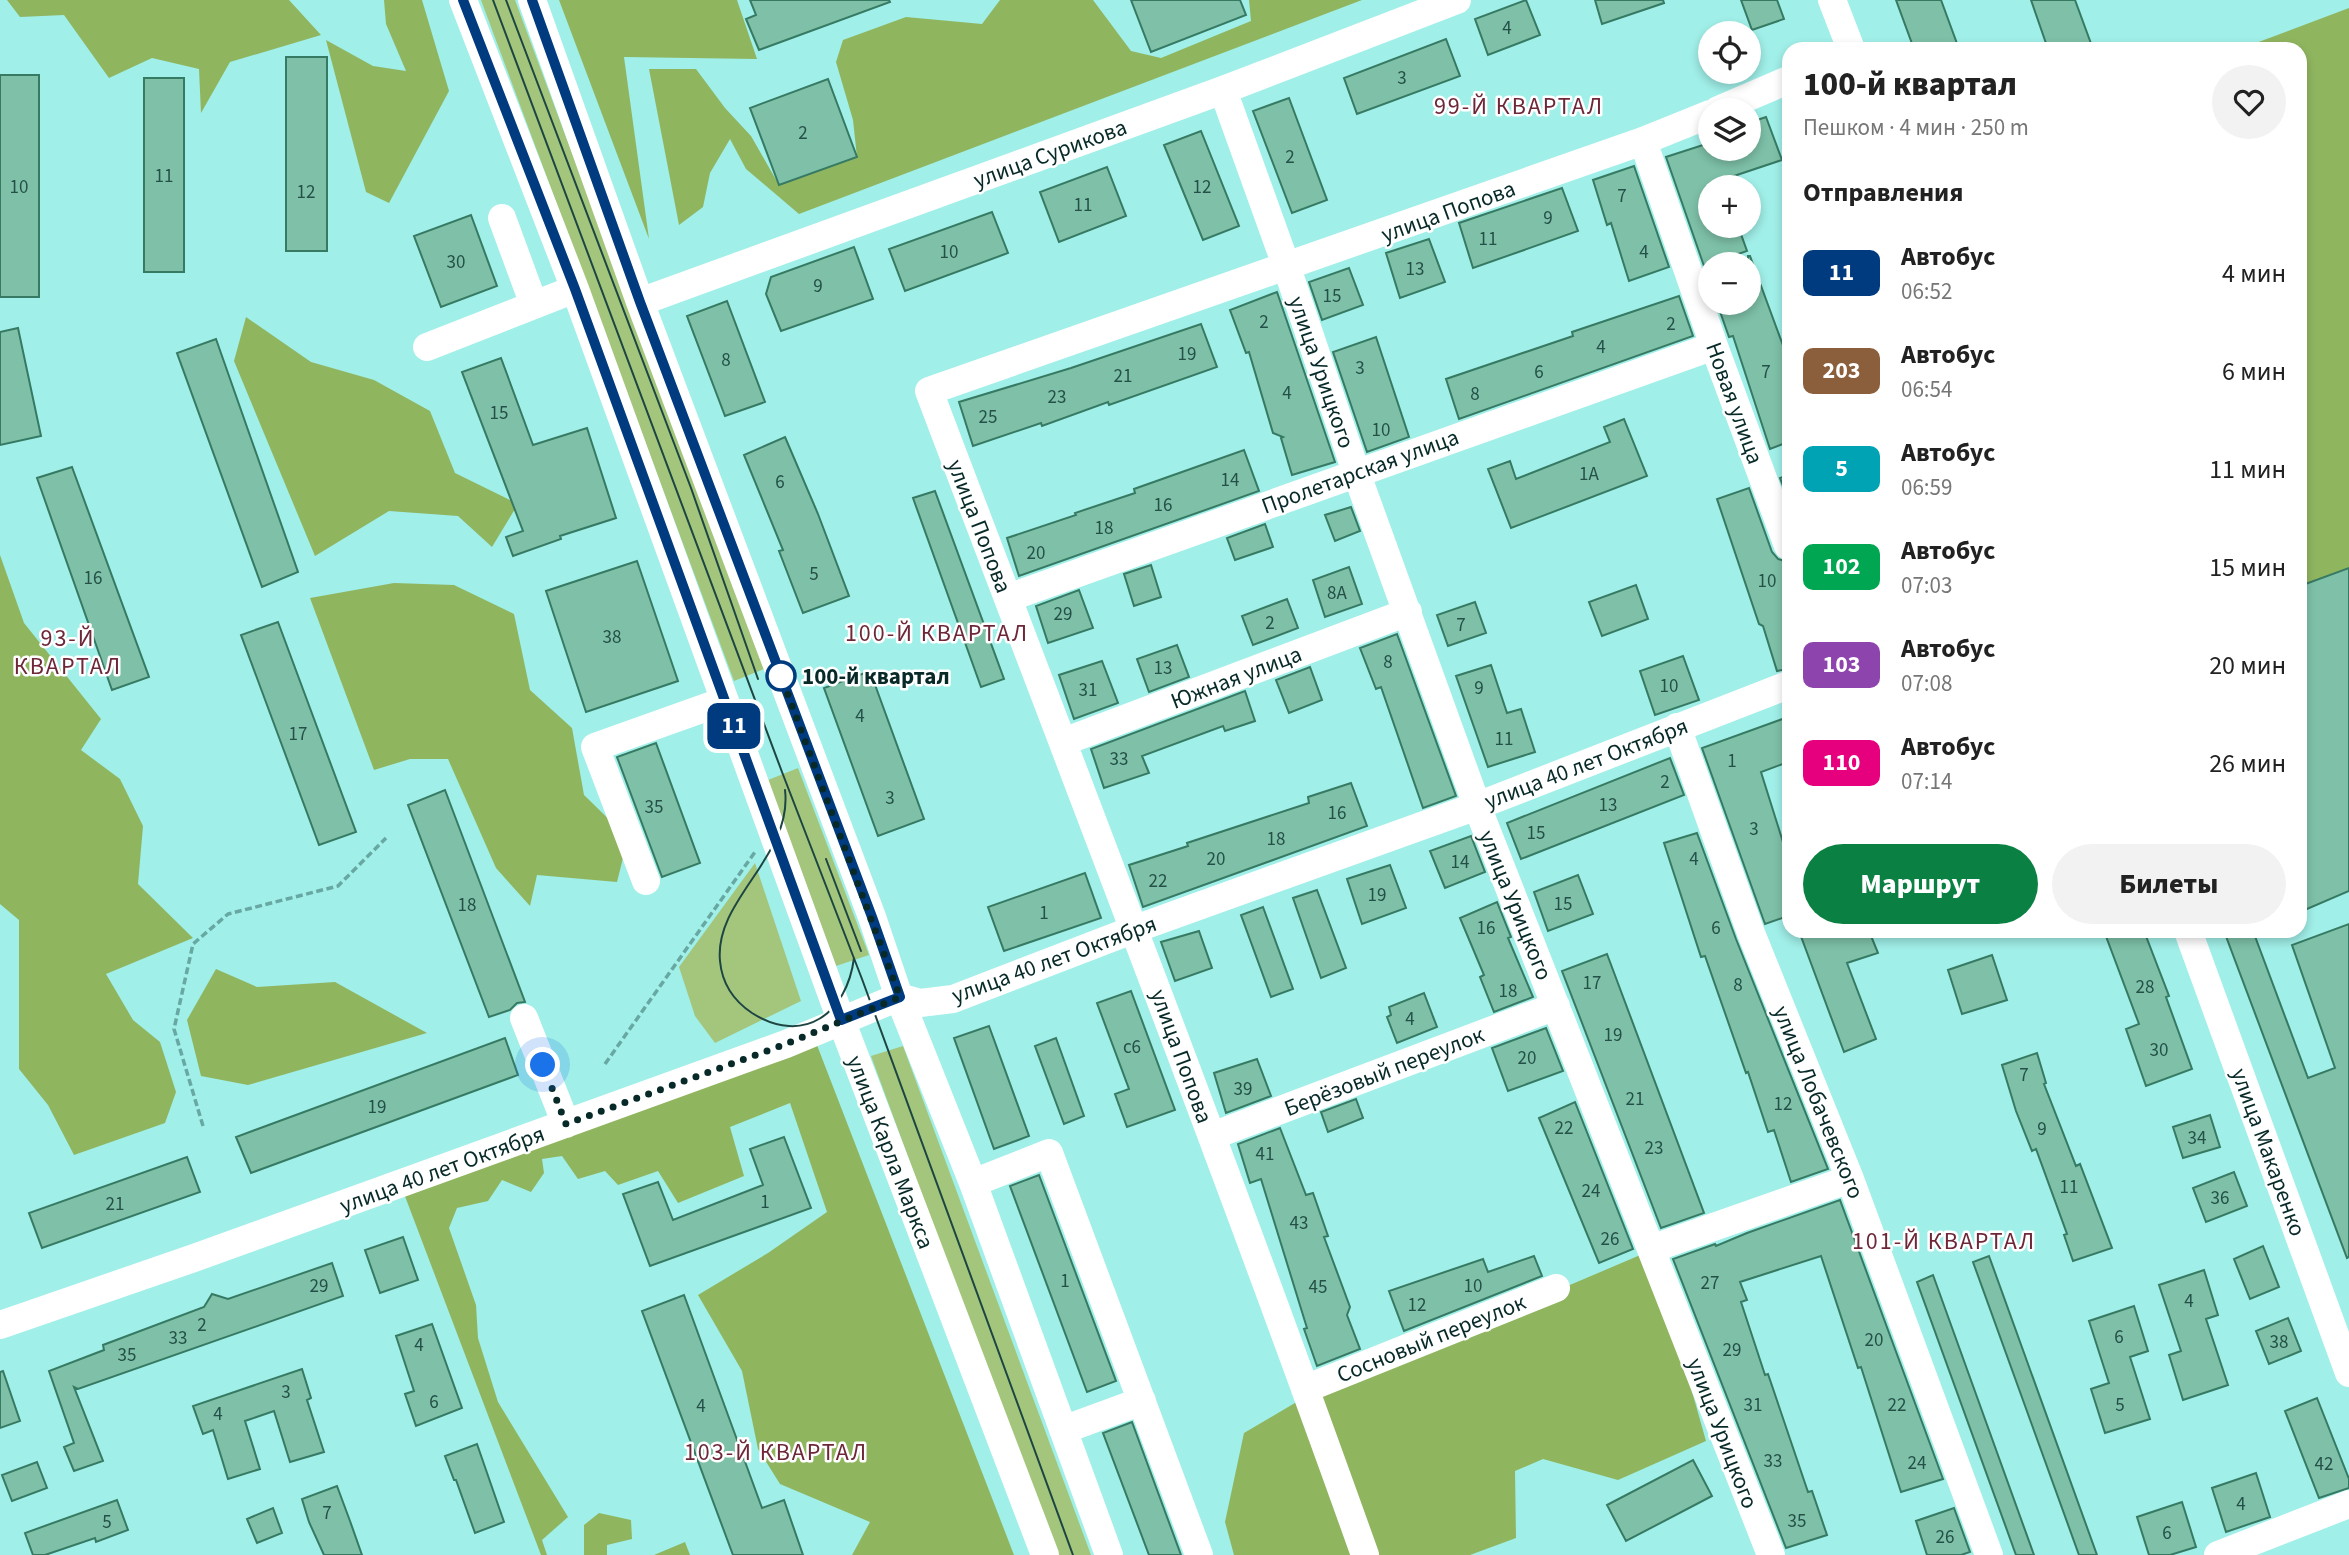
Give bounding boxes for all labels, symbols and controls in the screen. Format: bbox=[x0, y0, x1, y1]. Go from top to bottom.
house number: 4 bbox=[1502, 15, 1512, 42]
map controls bbox=[1698, 21, 1761, 315]
button: locate bbox=[1698, 21, 1761, 84]
text: 100-й квартал bbox=[1803, 61, 2017, 108]
house number: 3 bbox=[1397, 65, 1407, 92]
button: heart bbox=[2212, 65, 2286, 139]
district label: 99-Й КВАРТАЛ bbox=[1434, 89, 1604, 124]
button: layers bbox=[1698, 98, 1761, 161]
street label: улица Сурикова bbox=[969, 110, 1131, 196]
text: Пешком · 4 мин · 250 m bbox=[1803, 111, 2029, 144]
house number: 2 bbox=[798, 120, 808, 147]
house number: 2 bbox=[1285, 144, 1295, 171]
house number: 11 bbox=[155, 163, 173, 190]
street label: улица Попова bbox=[1376, 172, 1520, 251]
house number: 10 bbox=[10, 174, 28, 201]
house number: 12 bbox=[1193, 174, 1211, 201]
text: Отправления bbox=[1803, 174, 1963, 211]
button: + bbox=[1698, 175, 1761, 238]
house number: 12 bbox=[297, 179, 315, 206]
house number: 7 bbox=[1617, 183, 1627, 210]
house number: 11 bbox=[1074, 192, 1092, 219]
house number: 9 bbox=[1543, 205, 1553, 232]
house number: 11 bbox=[1479, 226, 1497, 253]
text: Автобус bbox=[1901, 238, 1995, 275]
house number: 10 bbox=[940, 239, 958, 266]
house number: 4 bbox=[1639, 239, 1649, 266]
house number: 30 bbox=[447, 249, 465, 276]
button: − bbox=[1698, 252, 1761, 315]
text: 11 bbox=[1829, 255, 1854, 290]
text: 4 мин bbox=[2222, 255, 2286, 292]
house number: 13 bbox=[1406, 256, 1424, 283]
house number: 9 bbox=[813, 273, 823, 300]
text: 06:52 bbox=[1901, 275, 1952, 308]
house number: 15 bbox=[1323, 283, 1341, 310]
street label: улица Урицкого bbox=[1280, 292, 1363, 453]
house number: 2 bbox=[1259, 309, 1269, 336]
house number: 2 bbox=[1666, 311, 1676, 338]
house number: 4 bbox=[1596, 334, 1606, 361]
text: Автобус bbox=[1901, 336, 1995, 373]
street label: Новая улица bbox=[1697, 338, 1772, 469]
house number: 19 bbox=[1178, 341, 1196, 368]
house number: 8 bbox=[721, 347, 731, 374]
text: 203 bbox=[1822, 353, 1861, 388]
text: 6 мин bbox=[2222, 353, 2286, 390]
house number: 3 bbox=[1355, 355, 1365, 382]
house number: 6 bbox=[1534, 359, 1544, 386]
house number: 7 bbox=[1761, 359, 1771, 386]
house number: 21 bbox=[1114, 363, 1132, 390]
text: 06:54 bbox=[1901, 373, 1952, 406]
house number: 4 bbox=[1282, 380, 1292, 407]
house number: 8 bbox=[1470, 381, 1480, 408]
house number: 23 bbox=[1048, 384, 1066, 411]
house number: 15 bbox=[490, 400, 508, 427]
house number: 25 bbox=[979, 404, 997, 431]
house number: 10 bbox=[1372, 417, 1390, 444]
street label: Пролетарская улица bbox=[1257, 420, 1463, 523]
text: Автобус bbox=[1901, 434, 1995, 471]
text: 5 bbox=[1835, 451, 1848, 486]
text: 11 мин bbox=[2209, 451, 2286, 488]
street label: улица Попова bbox=[939, 455, 1020, 598]
house number: 1А bbox=[1579, 461, 1600, 488]
house number: 14 bbox=[1221, 467, 1239, 494]
house number: 6 bbox=[775, 469, 785, 496]
text: 06:59 bbox=[1901, 471, 1952, 504]
house number: 16 bbox=[1154, 492, 1172, 519]
house number: 18 bbox=[1095, 515, 1113, 542]
text: Автобус bbox=[1901, 532, 1995, 569]
house number: 20 bbox=[1027, 540, 1045, 567]
text: 102 bbox=[1822, 549, 1861, 584]
text: 15 мин bbox=[2209, 549, 2286, 586]
house number: 5 bbox=[809, 561, 819, 588]
house number: 16 bbox=[84, 565, 102, 592]
house number: 10 bbox=[1758, 568, 1776, 595]
text: 07:03 bbox=[1901, 569, 1952, 602]
house number: 8А bbox=[1327, 580, 1348, 607]
house number: 29 bbox=[1054, 601, 1072, 628]
house number: 2 bbox=[1265, 610, 1275, 637]
house number: 7 bbox=[1456, 612, 1466, 639]
district label: 100-Й КВАРТАЛ bbox=[845, 616, 1029, 651]
district label: 93-Й КВАРТАЛ bbox=[14, 621, 122, 684]
house number: 38 bbox=[603, 624, 621, 651]
text: Автобус bbox=[1901, 630, 1995, 667]
street label: Южная улица bbox=[1166, 637, 1306, 718]
text: 103 bbox=[1822, 647, 1861, 682]
text: 20 мин bbox=[2209, 647, 2286, 684]
house number: 8 bbox=[1383, 649, 1393, 676]
house number: 13 bbox=[1154, 655, 1172, 682]
place label: 100-й квартал bbox=[802, 660, 950, 693]
marker: 100-й квартал bbox=[766, 661, 796, 691]
text: 07:08 bbox=[1901, 667, 1952, 700]
house number: 10 bbox=[1660, 673, 1678, 700]
house number: 9 bbox=[1474, 675, 1484, 702]
house number: 31 bbox=[1079, 677, 1097, 704]
line badge: 11 bbox=[702, 703, 766, 749]
house number: 4 bbox=[855, 703, 865, 730]
text: 11 bbox=[721, 708, 747, 743]
street label: улица 40 лет Октября bbox=[1480, 709, 1693, 818]
house number: 17 bbox=[289, 721, 307, 748]
house number: 11 bbox=[1495, 726, 1513, 753]
text: Автобус bbox=[1901, 728, 1995, 765]
text: 110 bbox=[1822, 745, 1861, 780]
text: 26 мин bbox=[2209, 745, 2286, 782]
house number: 33 bbox=[1110, 746, 1128, 773]
house number: 1 bbox=[1727, 748, 1737, 775]
text: 07:14 bbox=[1901, 765, 1952, 798]
house number: 2 bbox=[1660, 769, 1670, 796]
house number: 3 bbox=[885, 785, 895, 812]
house number: 13 bbox=[1599, 792, 1617, 819]
house number: 35 bbox=[645, 794, 663, 821]
house number: 16 bbox=[1328, 800, 1346, 827]
house number: 3 bbox=[1749, 816, 1759, 843]
house number: 15 bbox=[1527, 820, 1545, 847]
street label: улица Урицкого bbox=[1470, 825, 1561, 985]
house number: 18 bbox=[1267, 826, 1285, 853]
button: Маршрут bbox=[1803, 844, 2038, 924]
button: Билеты bbox=[2052, 844, 2286, 924]
house number: 20 bbox=[1207, 846, 1225, 873]
house number: 4 bbox=[1689, 846, 1699, 873]
house number: 14 bbox=[1451, 849, 1469, 876]
house number: 22 bbox=[1149, 868, 1167, 895]
house number: 19 bbox=[1368, 882, 1386, 909]
house number: 15 bbox=[1554, 891, 1572, 918]
house number: 18 bbox=[458, 892, 476, 919]
house number: 1 bbox=[1039, 900, 1049, 927]
street label: улица 40 лет Октября bbox=[947, 907, 1161, 1012]
house number: 16 bbox=[1477, 915, 1495, 942]
house number: 6 bbox=[1711, 915, 1721, 942]
house number: 17 bbox=[1583, 970, 1601, 997]
house number: 8 bbox=[1733, 972, 1743, 999]
house number: 28 bbox=[2136, 974, 2154, 1001]
house number: 18 bbox=[1499, 978, 1517, 1005]
street label: улица Попова bbox=[1142, 984, 1221, 1128]
street label: улица Лобачевского bbox=[1765, 1001, 1872, 1204]
house number: 4 bbox=[1405, 1006, 1415, 1033]
street label: Берёзовый переулок bbox=[1279, 1018, 1489, 1125]
house number: 19 bbox=[1604, 1022, 1622, 1049]
house number: с6 bbox=[1123, 1034, 1141, 1061]
house number: 30 bbox=[2150, 1037, 2168, 1064]
house number: 20 bbox=[1518, 1045, 1536, 1072]
your location bbox=[525, 1047, 560, 1082]
street label: улица Карла Маркса bbox=[838, 1051, 943, 1254]
house number: 7 bbox=[2019, 1062, 2029, 1089]
street label: улица Макаренко bbox=[2223, 1064, 2314, 1241]
house number: 39 bbox=[1234, 1076, 1252, 1103]
house number: 21 bbox=[1626, 1086, 1644, 1113]
house number: 12 bbox=[1774, 1091, 1792, 1118]
house number: 19 bbox=[368, 1094, 386, 1121]
house number: 22 bbox=[1555, 1115, 1573, 1142]
house number: 9 bbox=[2037, 1116, 2047, 1143]
street label: улица 40 лет Октября bbox=[335, 1117, 549, 1222]
house number: 34 bbox=[2188, 1125, 2206, 1152]
house number: 23 bbox=[1645, 1135, 1663, 1162]
house number: 41 bbox=[1256, 1141, 1274, 1168]
house number: 11 bbox=[2060, 1174, 2078, 1201]
house number: 24 bbox=[1582, 1178, 1600, 1205]
house number: 36 bbox=[2211, 1185, 2229, 1212]
house number: 1 bbox=[760, 1189, 770, 1216]
house number: 21 bbox=[106, 1191, 124, 1218]
house number: 43 bbox=[1290, 1210, 1308, 1237]
district label: 101-Й КВАРТАЛ bbox=[1852, 1224, 2036, 1259]
house number: 26 bbox=[1601, 1226, 1619, 1253]
house number: 1 bbox=[1060, 1268, 1070, 1295]
house number: 27 bbox=[1701, 1270, 1719, 1297]
house number: 29 bbox=[310, 1273, 328, 1300]
house number: 10 bbox=[1464, 1273, 1482, 1300]
house number: 45 bbox=[1309, 1274, 1327, 1301]
street label: Сосновый переулок bbox=[1332, 1285, 1531, 1391]
house number: 4 bbox=[2184, 1288, 2194, 1315]
house number: 12 bbox=[1408, 1292, 1426, 1319]
house number: 2 bbox=[197, 1312, 207, 1339]
house number: 6 bbox=[2114, 1324, 2124, 1351]
house number: 33 bbox=[169, 1325, 187, 1352]
house number: 20 bbox=[1865, 1327, 1883, 1354]
house number: 38 bbox=[2270, 1329, 2288, 1356]
house number: 4 bbox=[414, 1332, 424, 1359]
house number: 29 bbox=[1723, 1337, 1741, 1364]
house number: 35 bbox=[118, 1342, 136, 1369]
street label: улица Урицкого bbox=[1679, 1353, 1766, 1513]
house number: 3 bbox=[281, 1379, 291, 1406]
house number: 6 bbox=[429, 1389, 439, 1416]
house number: 31 bbox=[1744, 1392, 1762, 1419]
house number: 22 bbox=[1888, 1392, 1906, 1419]
house number: 5 bbox=[2115, 1392, 2125, 1419]
house number: 4 bbox=[696, 1393, 706, 1420]
house number: 4 bbox=[213, 1401, 223, 1428]
district label: 103-Й КВАРТАЛ bbox=[684, 1435, 868, 1470]
house number: 33 bbox=[1764, 1448, 1782, 1475]
house number: 24 bbox=[1908, 1450, 1926, 1477]
house number: 42 bbox=[2315, 1451, 2333, 1478]
house number: 4 bbox=[2236, 1491, 2246, 1518]
house number: 7 bbox=[322, 1500, 332, 1527]
house number: 35 bbox=[1788, 1508, 1806, 1535]
house number: 5 bbox=[102, 1509, 112, 1536]
house number: 6 bbox=[2162, 1520, 2172, 1547]
house number: 26 bbox=[1936, 1524, 1954, 1551]

